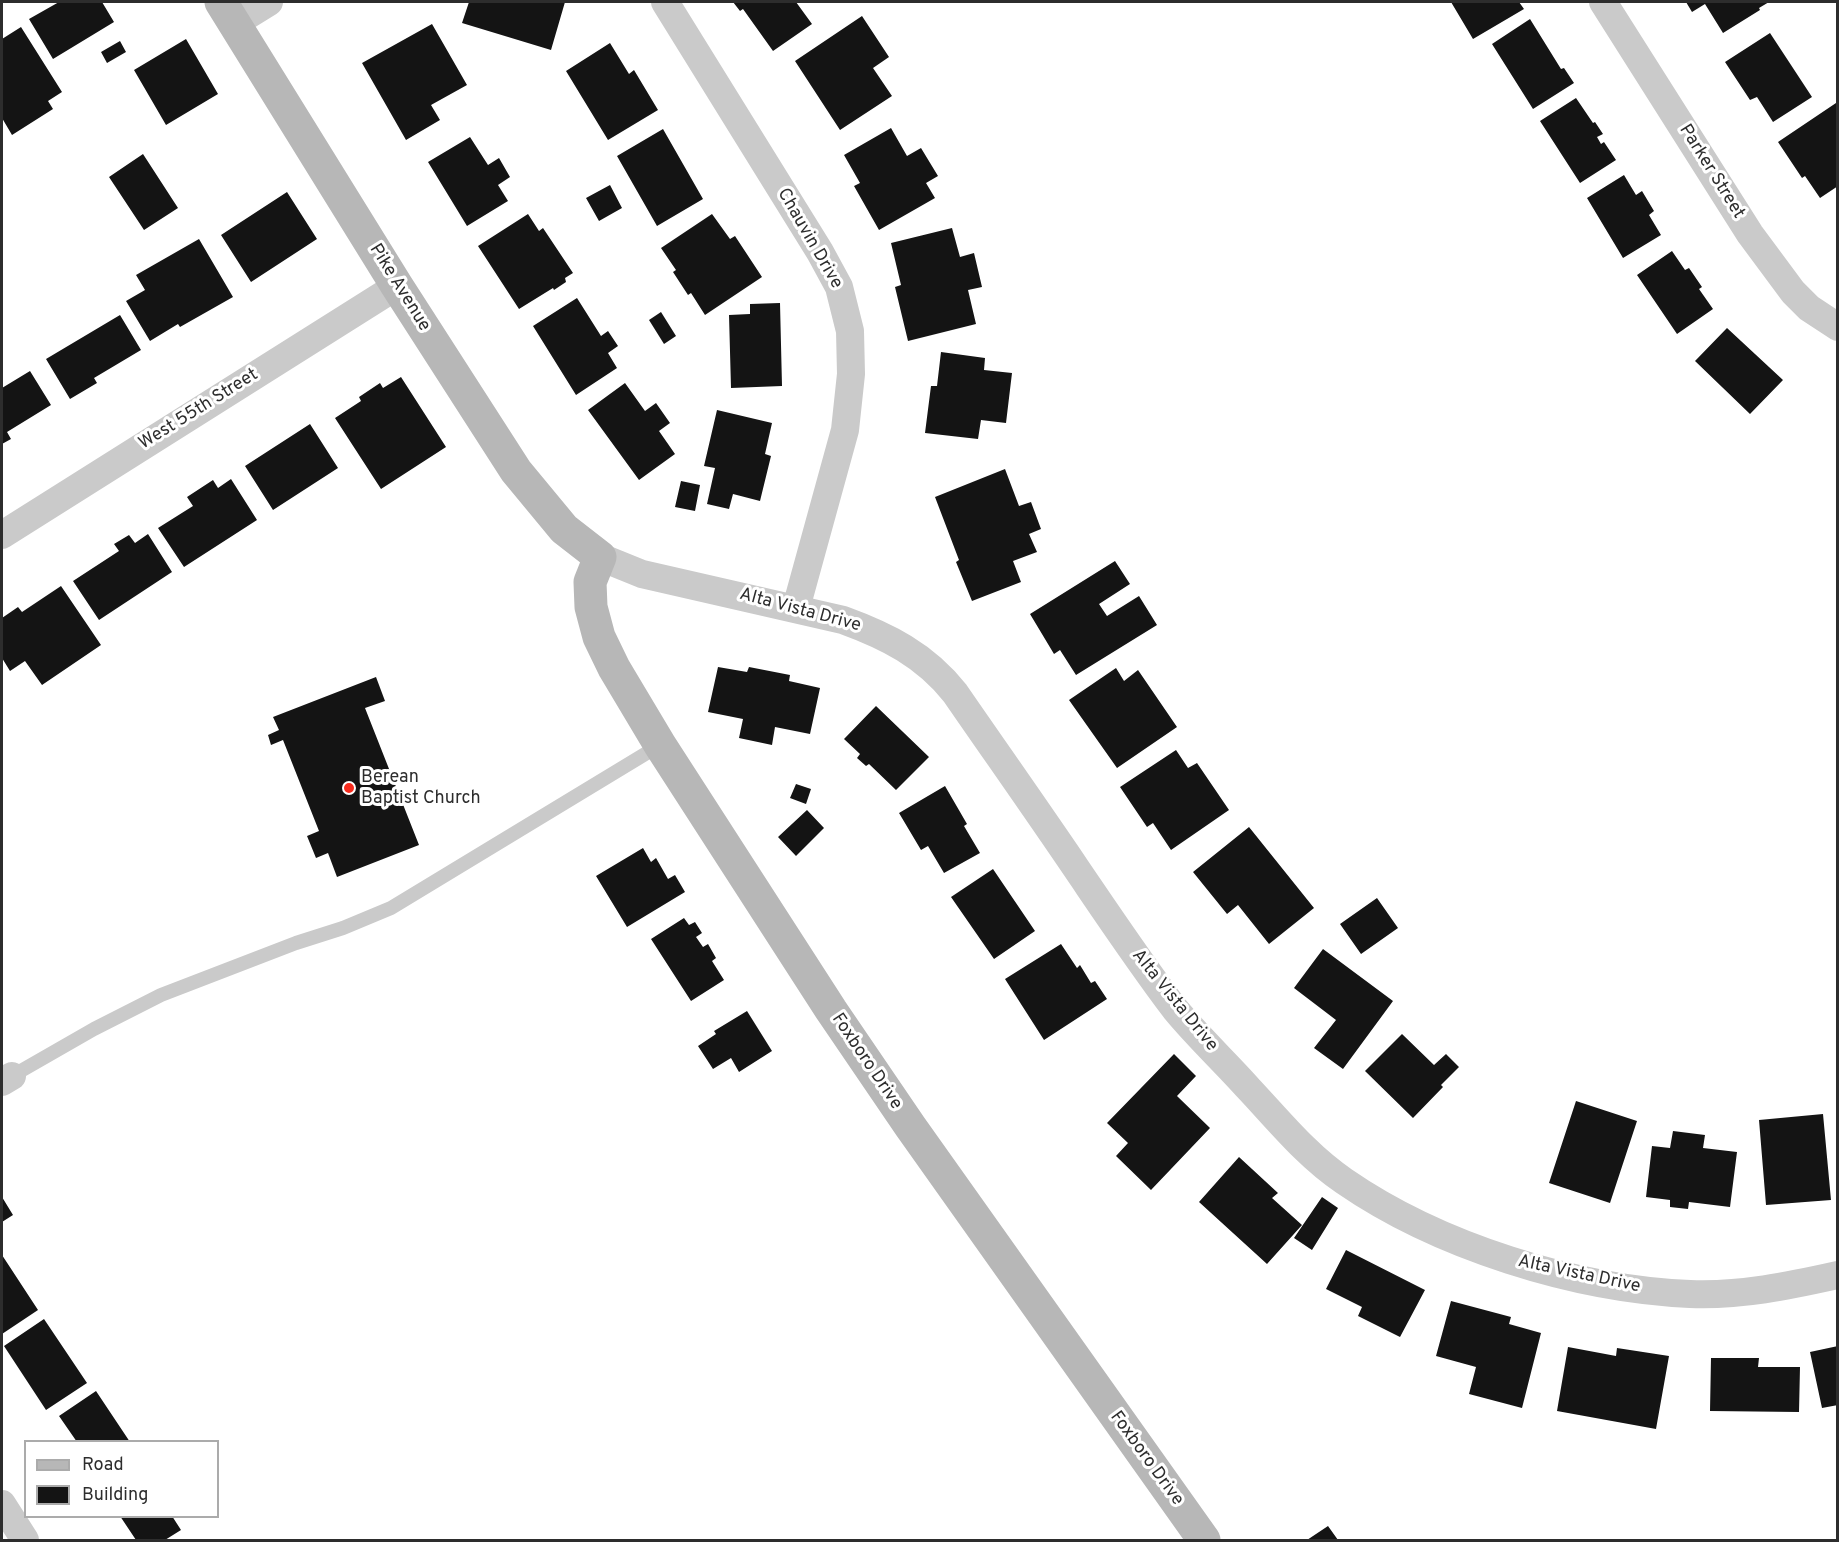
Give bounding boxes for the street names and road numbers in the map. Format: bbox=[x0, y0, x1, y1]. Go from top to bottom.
street label: Parker Street bbox=[1673, 121, 1749, 223]
street label: Chauvin Drive bbox=[772, 185, 846, 293]
street label: Pike Avenue bbox=[364, 240, 434, 336]
street label: West 55th Street bbox=[135, 365, 263, 455]
street label: Alta Vista Drive bbox=[737, 584, 863, 638]
street label: Alta Vista Drive bbox=[1126, 946, 1222, 1056]
street label: Foxboro Drive bbox=[826, 1010, 906, 1114]
street label: Alta Vista Drive bbox=[1516, 1251, 1642, 1299]
street label: Foxboro Drive bbox=[1105, 1408, 1187, 1510]

